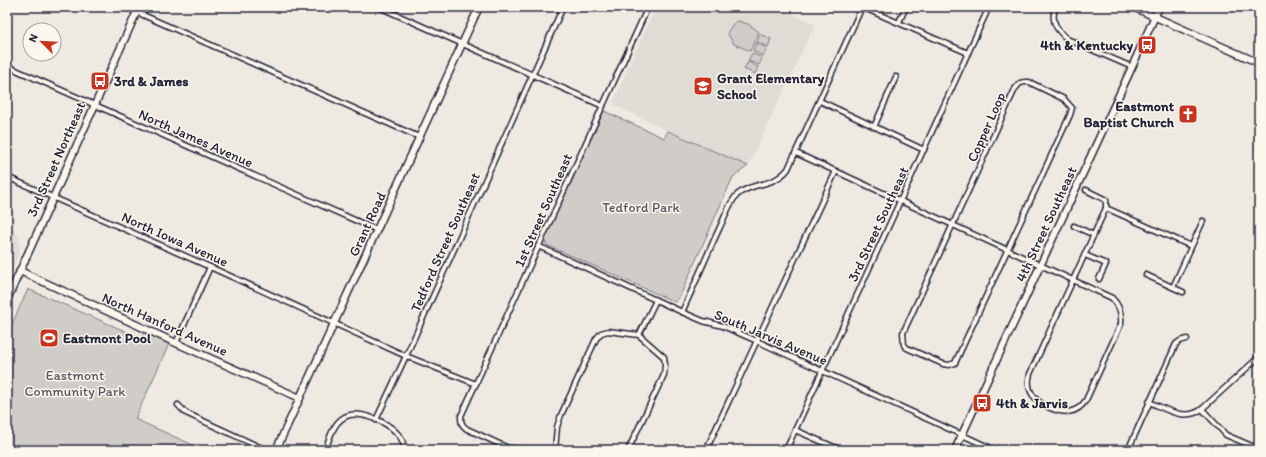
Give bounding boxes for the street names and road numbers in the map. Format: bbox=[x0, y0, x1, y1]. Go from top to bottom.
street label: Copper Loop bbox=[964, 90, 1009, 165]
street label: 3rd Street Northeast bbox=[23, 99, 89, 219]
street label: North James Avenue bbox=[136, 106, 256, 171]
street label: 1st Street Southeast bbox=[511, 151, 576, 270]
street label: 3rd Street Southeast bbox=[844, 164, 913, 285]
street label: 4th Street Southeast bbox=[1012, 164, 1081, 285]
street label: Tedford Street Southeast bbox=[407, 170, 484, 315]
street label: Grant Road bbox=[345, 189, 390, 259]
street label: North Iowa Avenue bbox=[119, 208, 231, 271]
street label: North Hanford Avenue bbox=[99, 289, 230, 360]
street label: South Jarvis Avenue bbox=[712, 306, 830, 369]

